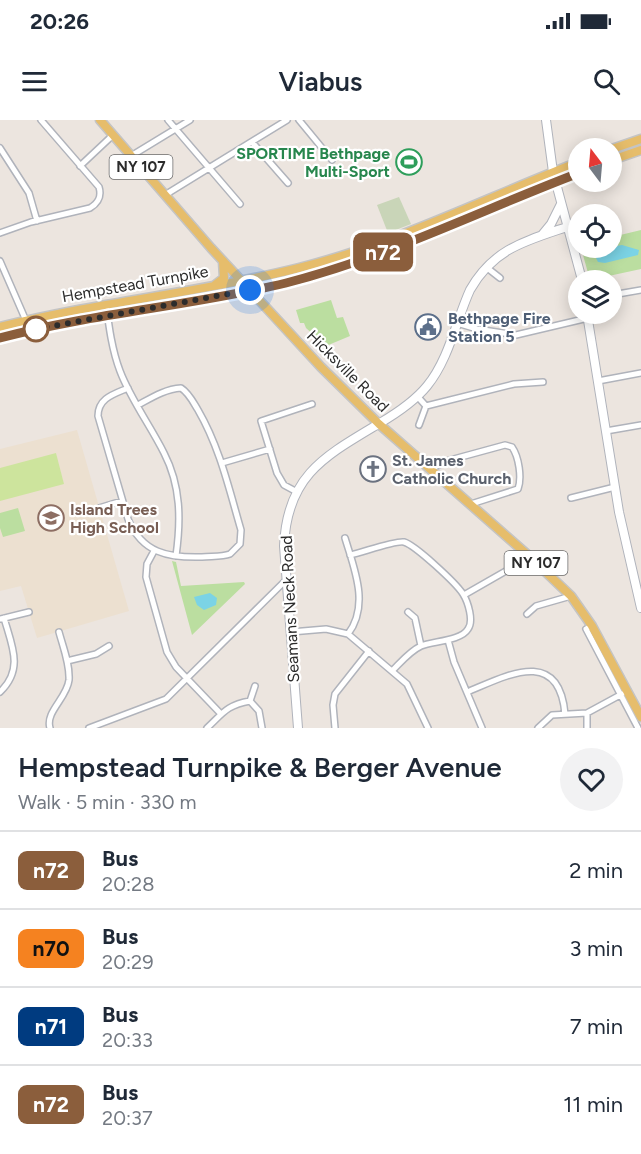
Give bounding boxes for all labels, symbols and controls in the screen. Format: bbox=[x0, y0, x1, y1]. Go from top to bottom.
text: 20:26 bbox=[30, 8, 89, 35]
icon: menu bbox=[18, 65, 51, 98]
text: Viabus bbox=[279, 65, 362, 98]
icon: search bbox=[590, 65, 623, 98]
north arrow bbox=[568, 138, 622, 192]
map controls bbox=[568, 138, 622, 324]
place label: SPORTIME Bethpage Multi-Sport bbox=[236, 144, 390, 181]
sports icon: SPORTIME Bethpage Multi-Sport bbox=[394, 147, 424, 177]
road number: NY 107 bbox=[110, 155, 172, 179]
button: locate bbox=[568, 204, 622, 258]
line badge: n72 bbox=[348, 232, 418, 272]
text: n72 bbox=[365, 240, 401, 265]
street label: Hempstead Turnpike bbox=[60, 262, 210, 306]
button: layers bbox=[568, 270, 622, 324]
your location bbox=[235, 275, 265, 305]
place label: Bethpage Fire Station 5 bbox=[448, 309, 551, 346]
public building icon: Bethpage Fire Station 5 bbox=[413, 312, 443, 342]
unlabelled marker bbox=[23, 316, 49, 342]
street label: Hicksville Road bbox=[303, 326, 393, 416]
place label: St. James Catholic Church bbox=[392, 451, 511, 488]
church icon: St. James Catholic Church bbox=[358, 454, 388, 484]
place label: Island Trees High School bbox=[70, 500, 159, 537]
school or university icon: Island Trees High School bbox=[36, 503, 66, 533]
street label: Seamans Neck Road bbox=[277, 535, 303, 683]
road number: NY 107 bbox=[504, 551, 568, 575]
button: heart bbox=[560, 748, 623, 811]
text: Hempstead Turnpike & Berger Avenue bbox=[18, 750, 502, 784]
text: Walk · 5 min · 330 m bbox=[18, 790, 196, 814]
text: Bus bbox=[102, 845, 138, 872]
text: 2 min bbox=[569, 857, 623, 884]
text: n72 bbox=[33, 858, 69, 883]
text: 20:28 bbox=[102, 872, 155, 896]
text: Bus bbox=[102, 923, 138, 950]
text: 3 min bbox=[569, 935, 623, 962]
text: n70 bbox=[32, 936, 70, 961]
text: 20:29 bbox=[102, 950, 154, 974]
text: Bus bbox=[102, 1001, 138, 1028]
text: 7 min bbox=[570, 1013, 623, 1040]
text: n71 bbox=[35, 1014, 67, 1039]
text: 20:33 bbox=[102, 1028, 153, 1052]
text: Bus bbox=[102, 1079, 138, 1106]
text: 11 min bbox=[563, 1091, 623, 1118]
text: n72 bbox=[33, 1092, 69, 1117]
text: 20:37 bbox=[102, 1106, 153, 1130]

